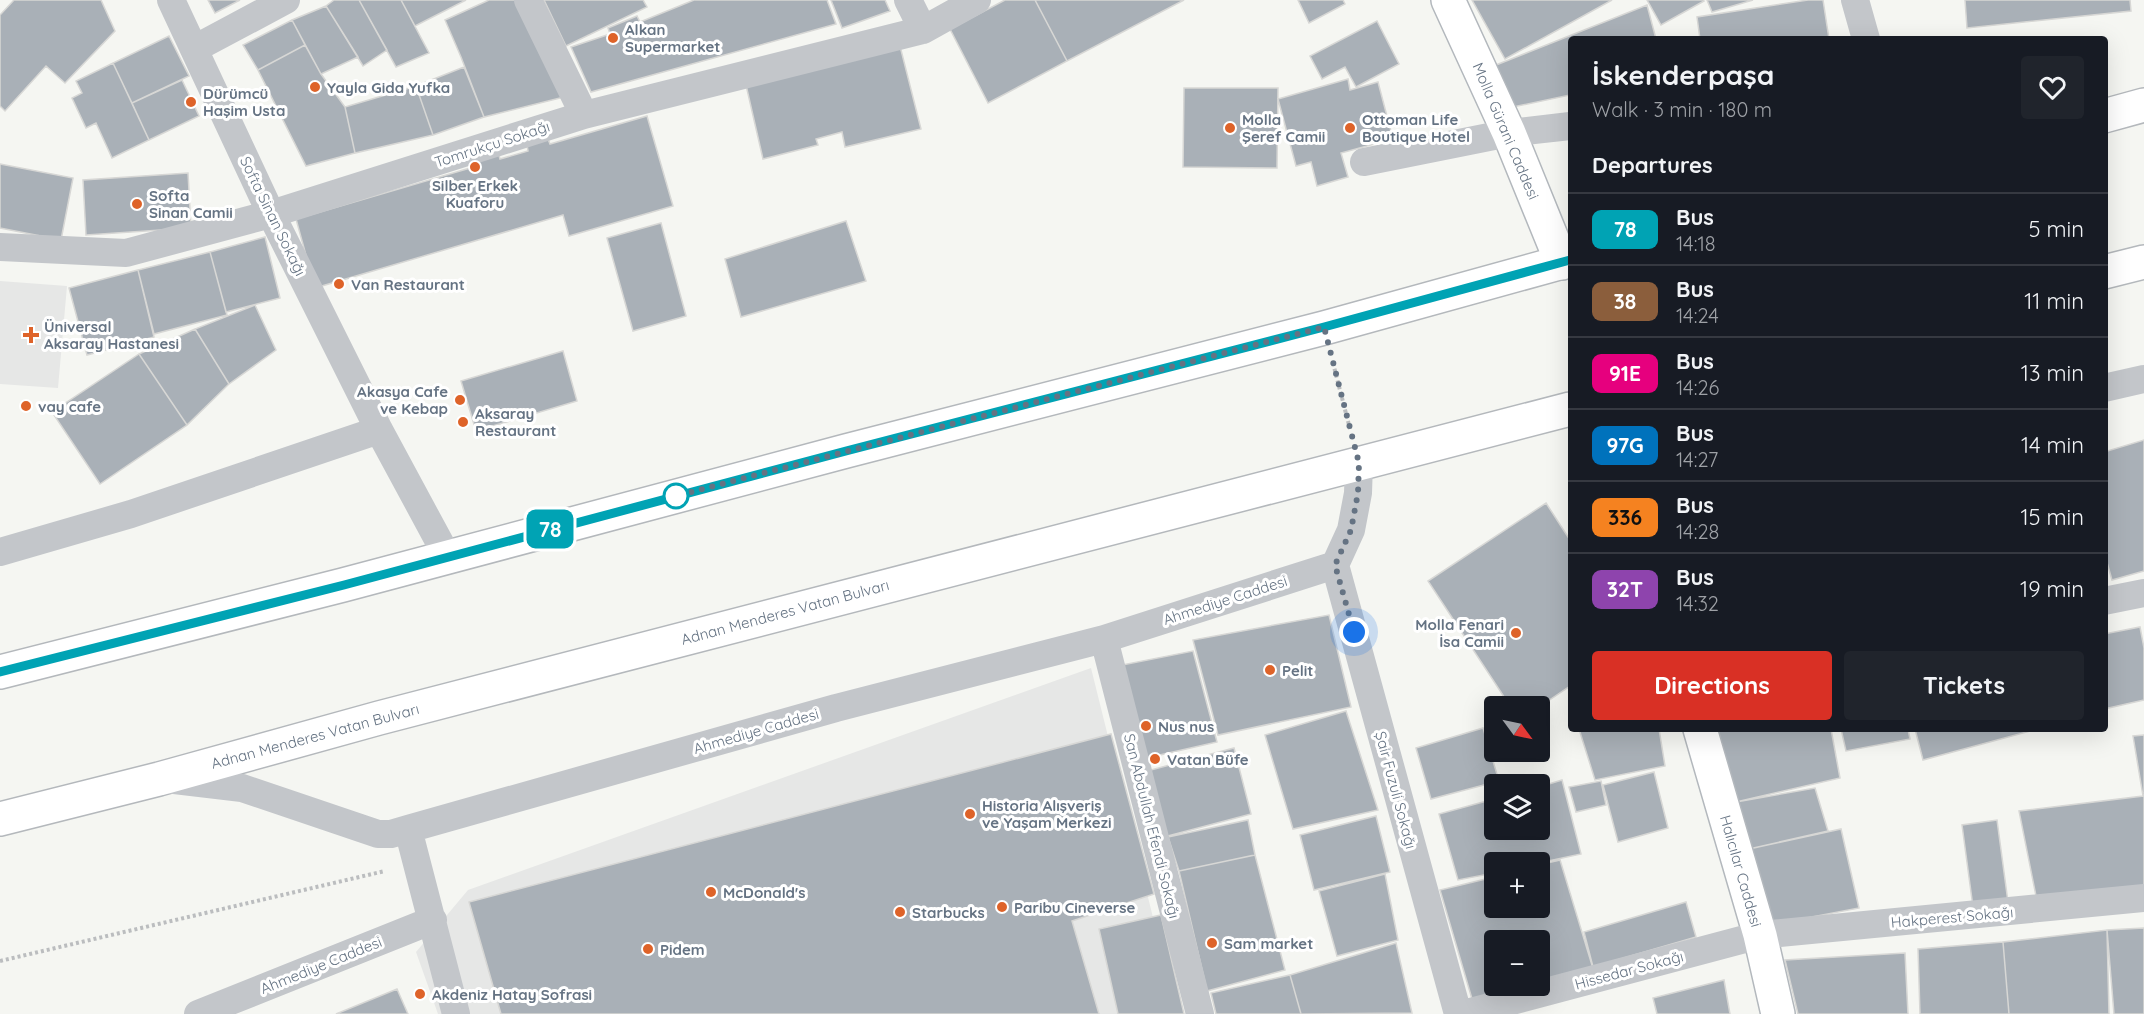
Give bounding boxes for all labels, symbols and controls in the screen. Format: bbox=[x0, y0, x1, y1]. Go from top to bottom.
place label: Alkan Supermarket bbox=[625, 20, 721, 56]
marker: Alkan Supermarket bbox=[606, 31, 620, 45]
button: heart bbox=[2021, 56, 2084, 119]
text: İskenderpaşa bbox=[1592, 57, 1774, 92]
street label: Molla Gürani Caddesi bbox=[1469, 60, 1543, 202]
place label: Yayla Gida Yufka bbox=[327, 78, 450, 97]
marker: Yayla Gida Yufka bbox=[308, 80, 322, 94]
place label: Dürümcü Haşim Usta bbox=[203, 84, 285, 120]
marker: Dürümcü Haşim Usta bbox=[184, 95, 198, 109]
text: Walk · 3 min · 180 m bbox=[1592, 97, 1772, 122]
place label: Molla Şeref Camii bbox=[1242, 110, 1325, 146]
place label: Ottoman Life Boutique Hotel bbox=[1362, 110, 1470, 146]
street label: Tomrukçu Sokağı bbox=[432, 116, 552, 172]
marker: Molla Şeref Camii bbox=[1223, 121, 1237, 135]
marker: Ottoman Life Boutique Hotel bbox=[1343, 121, 1357, 135]
text: Departures bbox=[1592, 151, 1713, 179]
street label: Softa Sinan Sokağı bbox=[236, 153, 310, 279]
marker: Silber Erkek Kuaforu bbox=[468, 160, 482, 174]
place label: Silber Erkek Kuaforu bbox=[432, 176, 518, 212]
place label: Softa Sinan Camii bbox=[149, 186, 233, 222]
marker: Softa Sinan Camii bbox=[130, 197, 144, 211]
text: Bus bbox=[1676, 203, 1714, 231]
text: 5 min bbox=[2029, 215, 2084, 243]
text: 78 bbox=[1613, 216, 1637, 242]
text: 14:18 bbox=[1676, 231, 1716, 256]
place label: Van Restaurant bbox=[351, 275, 465, 294]
text: Bus bbox=[1676, 275, 1714, 303]
marker: Van Restaurant bbox=[332, 277, 346, 291]
text: 11 min bbox=[2024, 287, 2084, 315]
text: 38 bbox=[1614, 288, 1636, 314]
text: 14:24 bbox=[1676, 303, 1719, 328]
place label: Üniversal Aksaray Hastanesi bbox=[44, 317, 179, 353]
marker: Üniversal Aksaray Hastanesi bbox=[22, 326, 40, 344]
text: Bus bbox=[1676, 347, 1714, 375]
text: 13 min bbox=[2021, 359, 2084, 387]
text: 91E bbox=[1609, 360, 1641, 386]
text: 14:26 bbox=[1676, 375, 1719, 400]
place label: Akasya Cafe ve Kebap bbox=[357, 382, 448, 418]
marker: Akasya Cafe ve Kebap bbox=[453, 393, 467, 407]
place label: vay cafe bbox=[38, 397, 101, 416]
marker: vay cafe bbox=[19, 399, 33, 413]
place label: Aksaray Restaurant bbox=[475, 404, 556, 440]
marker: Aksaray Restaurant bbox=[456, 415, 470, 429]
text: Bus bbox=[1676, 419, 1714, 447]
text: 14 min bbox=[2021, 431, 2084, 459]
text: 97G bbox=[1606, 432, 1644, 458]
text: 14:27 bbox=[1676, 447, 1718, 472]
unlabelled marker bbox=[663, 483, 689, 509]
text: Bus bbox=[1676, 491, 1714, 519]
text: 15 min bbox=[2020, 503, 2084, 531]
text: 336 bbox=[1608, 504, 1642, 530]
line badge: 78 bbox=[523, 510, 577, 548]
text: 78 bbox=[538, 516, 562, 542]
text: 14:28 bbox=[1676, 519, 1719, 544]
text: Bus bbox=[1676, 563, 1714, 591]
street label: Ahmediye Caddesi bbox=[1160, 571, 1290, 629]
street label: Adnan Menderes Vatan Bulvarı bbox=[679, 575, 891, 649]
text: 19 min bbox=[2020, 575, 2084, 603]
text: 32T bbox=[1607, 576, 1643, 602]
text: 14:32 bbox=[1676, 591, 1719, 616]
place label: Molla Fenari İsa Camii bbox=[1415, 615, 1504, 651]
your location bbox=[1339, 617, 1369, 647]
marker: Molla Fenari İsa Camii bbox=[1509, 626, 1523, 640]
button: Directions bbox=[1592, 651, 1832, 720]
button: Tickets bbox=[1844, 651, 2084, 720]
place label: Pelit bbox=[1282, 661, 1313, 680]
marker: Pelit bbox=[1263, 663, 1277, 677]
north arrow bbox=[1484, 696, 1550, 762]
map controls bbox=[1484, 696, 1550, 996]
street label: Adnan Menderes Vatan Bulvarı bbox=[209, 699, 421, 773]
street label: Ahmediye Caddesi bbox=[691, 704, 821, 758]
place label: Nus nus bbox=[1158, 717, 1214, 736]
marker: Nus nus bbox=[1139, 719, 1153, 733]
street label: Şair Fuzuli Sokağı bbox=[1371, 729, 1421, 851]
street label: San Abdullah Efendi Sokağı bbox=[1120, 732, 1184, 920]
place label: Vatan Büfe bbox=[1167, 750, 1249, 769]
marker: Vatan Büfe bbox=[1148, 752, 1162, 766]
button: layers bbox=[1484, 774, 1550, 840]
place label: Historia Alışveriş ve Yaşam Merkezi bbox=[982, 796, 1111, 832]
marker: Historia Alışveriş ve Yaşam Merkezi bbox=[963, 807, 977, 821]
street label: Halıcılar Caddesi bbox=[1716, 813, 1766, 929]
button: + bbox=[1484, 852, 1550, 918]
place label: McDonald's bbox=[723, 883, 805, 902]
marker: McDonald's bbox=[704, 885, 718, 899]
place label: Paribu Cineverse bbox=[1014, 898, 1135, 917]
marker: Paribu Cineverse bbox=[995, 900, 1009, 914]
street label: Hakperest Sokağı bbox=[1890, 902, 2014, 932]
place label: Starbucks bbox=[912, 903, 985, 922]
marker: Starbucks bbox=[893, 905, 907, 919]
button: − bbox=[1484, 930, 1550, 996]
street label: Ahmediye Caddesi bbox=[257, 932, 385, 998]
place label: Sam market bbox=[1224, 934, 1313, 953]
marker: Sam market bbox=[1205, 936, 1219, 950]
place label: Pidem bbox=[660, 940, 705, 959]
marker: Pidem bbox=[641, 942, 655, 956]
street label: Hissedar Sokağı bbox=[1573, 946, 1685, 994]
place label: Akdeniz Hatay Sofrasi bbox=[432, 985, 592, 1004]
marker: Akdeniz Hatay Sofrasi bbox=[413, 987, 427, 1001]

